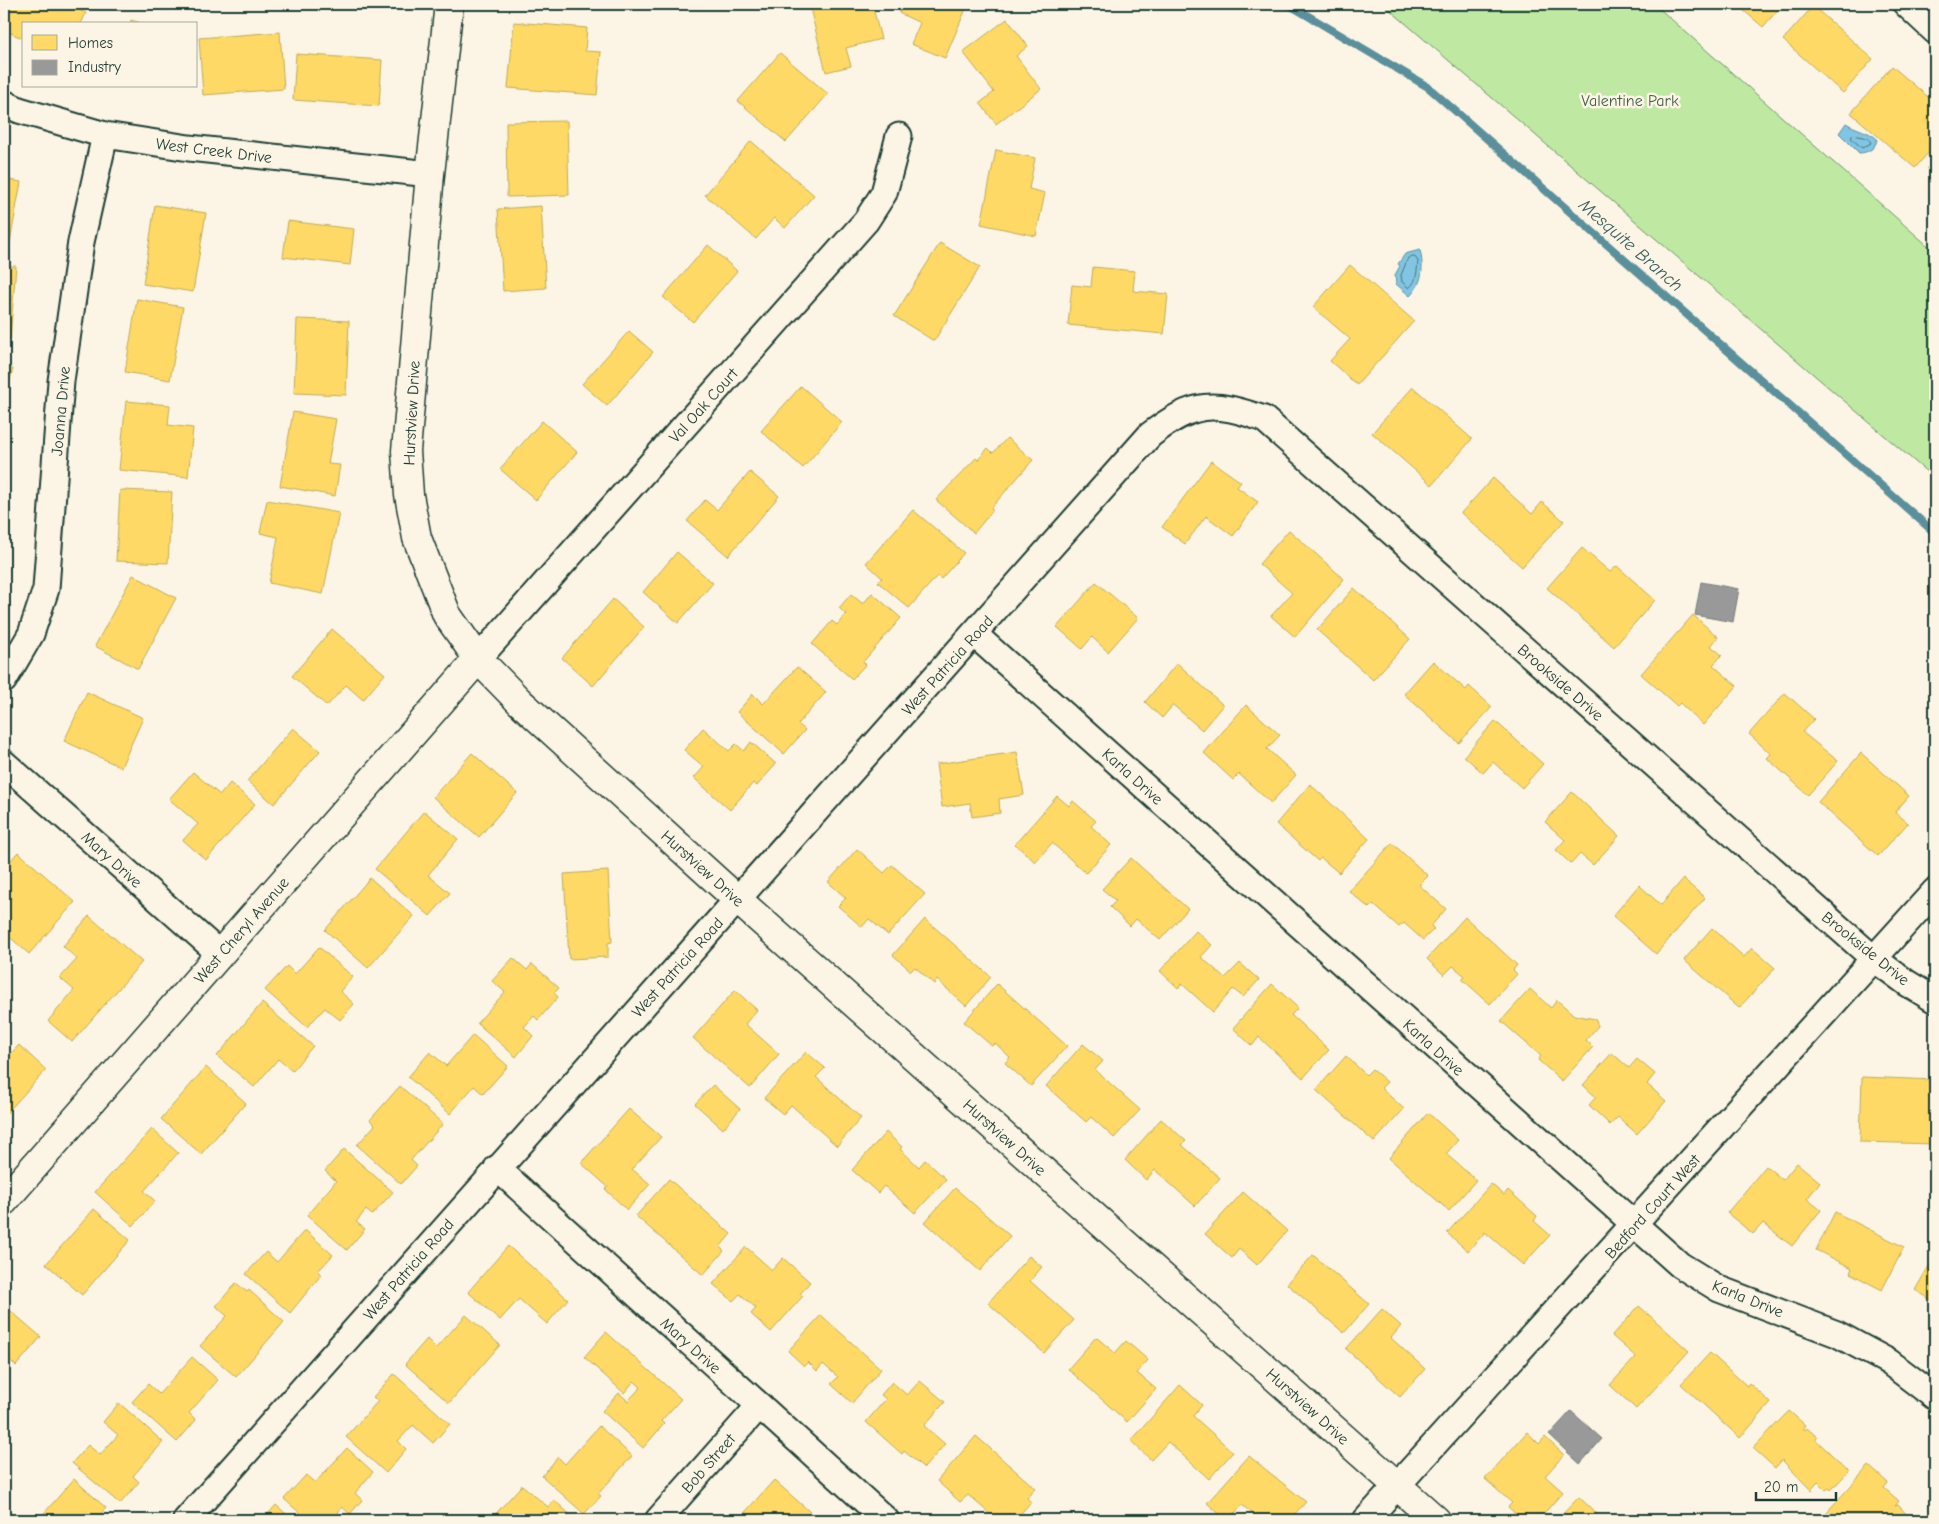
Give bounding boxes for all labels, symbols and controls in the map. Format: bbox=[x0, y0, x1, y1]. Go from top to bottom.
legend bbox=[22, 22, 198, 88]
text: Homes bbox=[68, 34, 113, 52]
text: Industry bbox=[68, 58, 121, 76]
park label: Valentine Park bbox=[1581, 92, 1679, 110]
street label: West Creek Drive bbox=[155, 135, 273, 167]
water label: Mesquite Branch bbox=[1574, 194, 1687, 296]
street label: Hurstview Drive bbox=[400, 360, 424, 466]
street label: Val Oak Court bbox=[666, 364, 742, 447]
street label: Joanna Drive bbox=[48, 366, 74, 457]
street label: West Patricia Road bbox=[898, 612, 997, 719]
street label: Brookside Drive bbox=[1514, 641, 1607, 725]
street label: Karla Drive bbox=[1098, 745, 1166, 809]
street label: Hurstview Drive bbox=[657, 827, 747, 911]
street label: Mary Drive bbox=[77, 828, 145, 892]
street label: West Cheryl Avenue bbox=[191, 874, 293, 987]
street label: Brookside Drive bbox=[1818, 908, 1913, 990]
street label: West Patricia Road bbox=[628, 914, 727, 1021]
street label: Karla Drive bbox=[1399, 1016, 1467, 1080]
street label: Hurstview Drive bbox=[959, 1096, 1049, 1180]
street label: Bedford Court West bbox=[1601, 1151, 1704, 1262]
street label: West Patricia Road bbox=[360, 1215, 458, 1324]
street label: Karla Drive bbox=[1709, 1277, 1786, 1321]
street label: Mary Drive bbox=[656, 1314, 724, 1378]
street label: Hurstview Drive bbox=[1262, 1365, 1352, 1449]
street label: Bob Street bbox=[678, 1430, 740, 1497]
scale bar bbox=[1756, 1469, 1836, 1501]
text: 20 m bbox=[1764, 1478, 1798, 1496]

